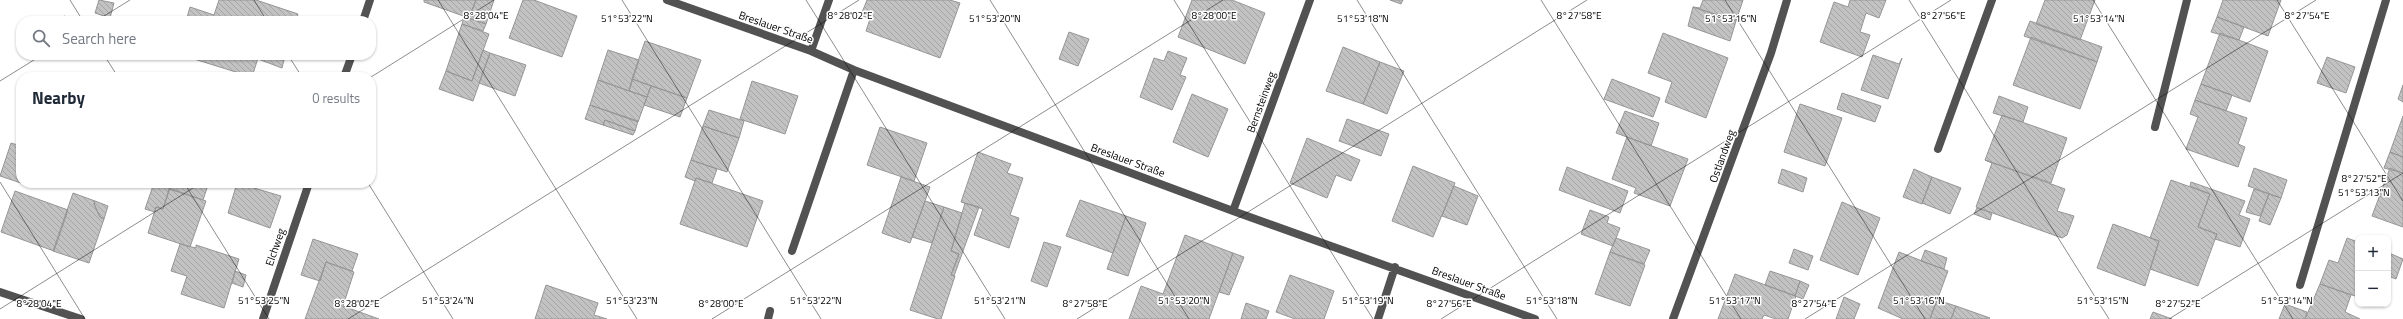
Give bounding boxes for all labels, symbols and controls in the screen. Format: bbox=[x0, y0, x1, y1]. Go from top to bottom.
street label: Breslauer Straße bbox=[737, 7, 816, 47]
text: 8°28'04"E bbox=[464, 8, 509, 23]
text: 8°28'02"E bbox=[828, 8, 873, 23]
text: 8°28'00"E bbox=[1192, 8, 1237, 23]
text: 8°27'58"E bbox=[1557, 8, 1602, 23]
text: 8°27'56"E bbox=[1921, 8, 1966, 23]
text: 8°27'54"E bbox=[2285, 8, 2330, 23]
text: 51°53'22"N bbox=[601, 11, 653, 26]
text: 51°53'20"N bbox=[969, 11, 1021, 26]
text: 51°53'18"N bbox=[1337, 11, 1389, 26]
text: 51°53'16"N bbox=[1705, 11, 1757, 26]
text: 51°53'14"N bbox=[2073, 11, 2125, 26]
search box bbox=[16, 16, 376, 60]
icon: search bbox=[30, 27, 52, 49]
text: Search here bbox=[62, 27, 136, 50]
street label: Bernsteinweg bbox=[1242, 69, 1280, 135]
text: Nearby bbox=[32, 85, 85, 111]
text: 0 results bbox=[312, 88, 360, 108]
street label: Ostlandweg bbox=[1705, 127, 1739, 185]
street label: Breslauer Straße bbox=[1089, 139, 1168, 181]
text: 8°27'52"E bbox=[2342, 171, 2387, 186]
text: 51°53'13"N bbox=[2338, 185, 2390, 200]
street label: Elchweg bbox=[261, 226, 289, 268]
map controls bbox=[2355, 235, 2391, 307]
button: + bbox=[2355, 235, 2391, 271]
street label: Breslauer Straße bbox=[1430, 262, 1509, 304]
button: − bbox=[2355, 271, 2391, 307]
text: 51°53'25"N bbox=[238, 293, 290, 308]
text: 51°53'24"N bbox=[422, 293, 474, 308]
text: 51°53'23"N bbox=[606, 293, 658, 308]
text: 51°53'22"N bbox=[790, 293, 842, 308]
text: 51°53'21"N bbox=[974, 293, 1026, 308]
text: 51°53'20"N bbox=[1158, 293, 1210, 308]
text: 51°53'19"N bbox=[1342, 293, 1394, 308]
text: 51°53'18"N bbox=[1526, 293, 1578, 308]
text: 51°53'17"N bbox=[1709, 293, 1761, 308]
text: 51°53'16"N bbox=[1893, 293, 1945, 308]
text: 51°53'15"N bbox=[2077, 293, 2129, 308]
text: 51°53'14"N bbox=[2261, 293, 2313, 308]
text: 8°28'04"E bbox=[17, 296, 62, 311]
text: 8°28'02"E bbox=[335, 296, 380, 311]
text: 8°28'00"E bbox=[699, 296, 744, 311]
text: 8°27'58"E bbox=[1063, 296, 1108, 311]
text: 8°27'56"E bbox=[1427, 296, 1472, 311]
text: 8°27'54"E bbox=[1792, 296, 1837, 311]
text: 8°27'52"E bbox=[2156, 296, 2201, 311]

